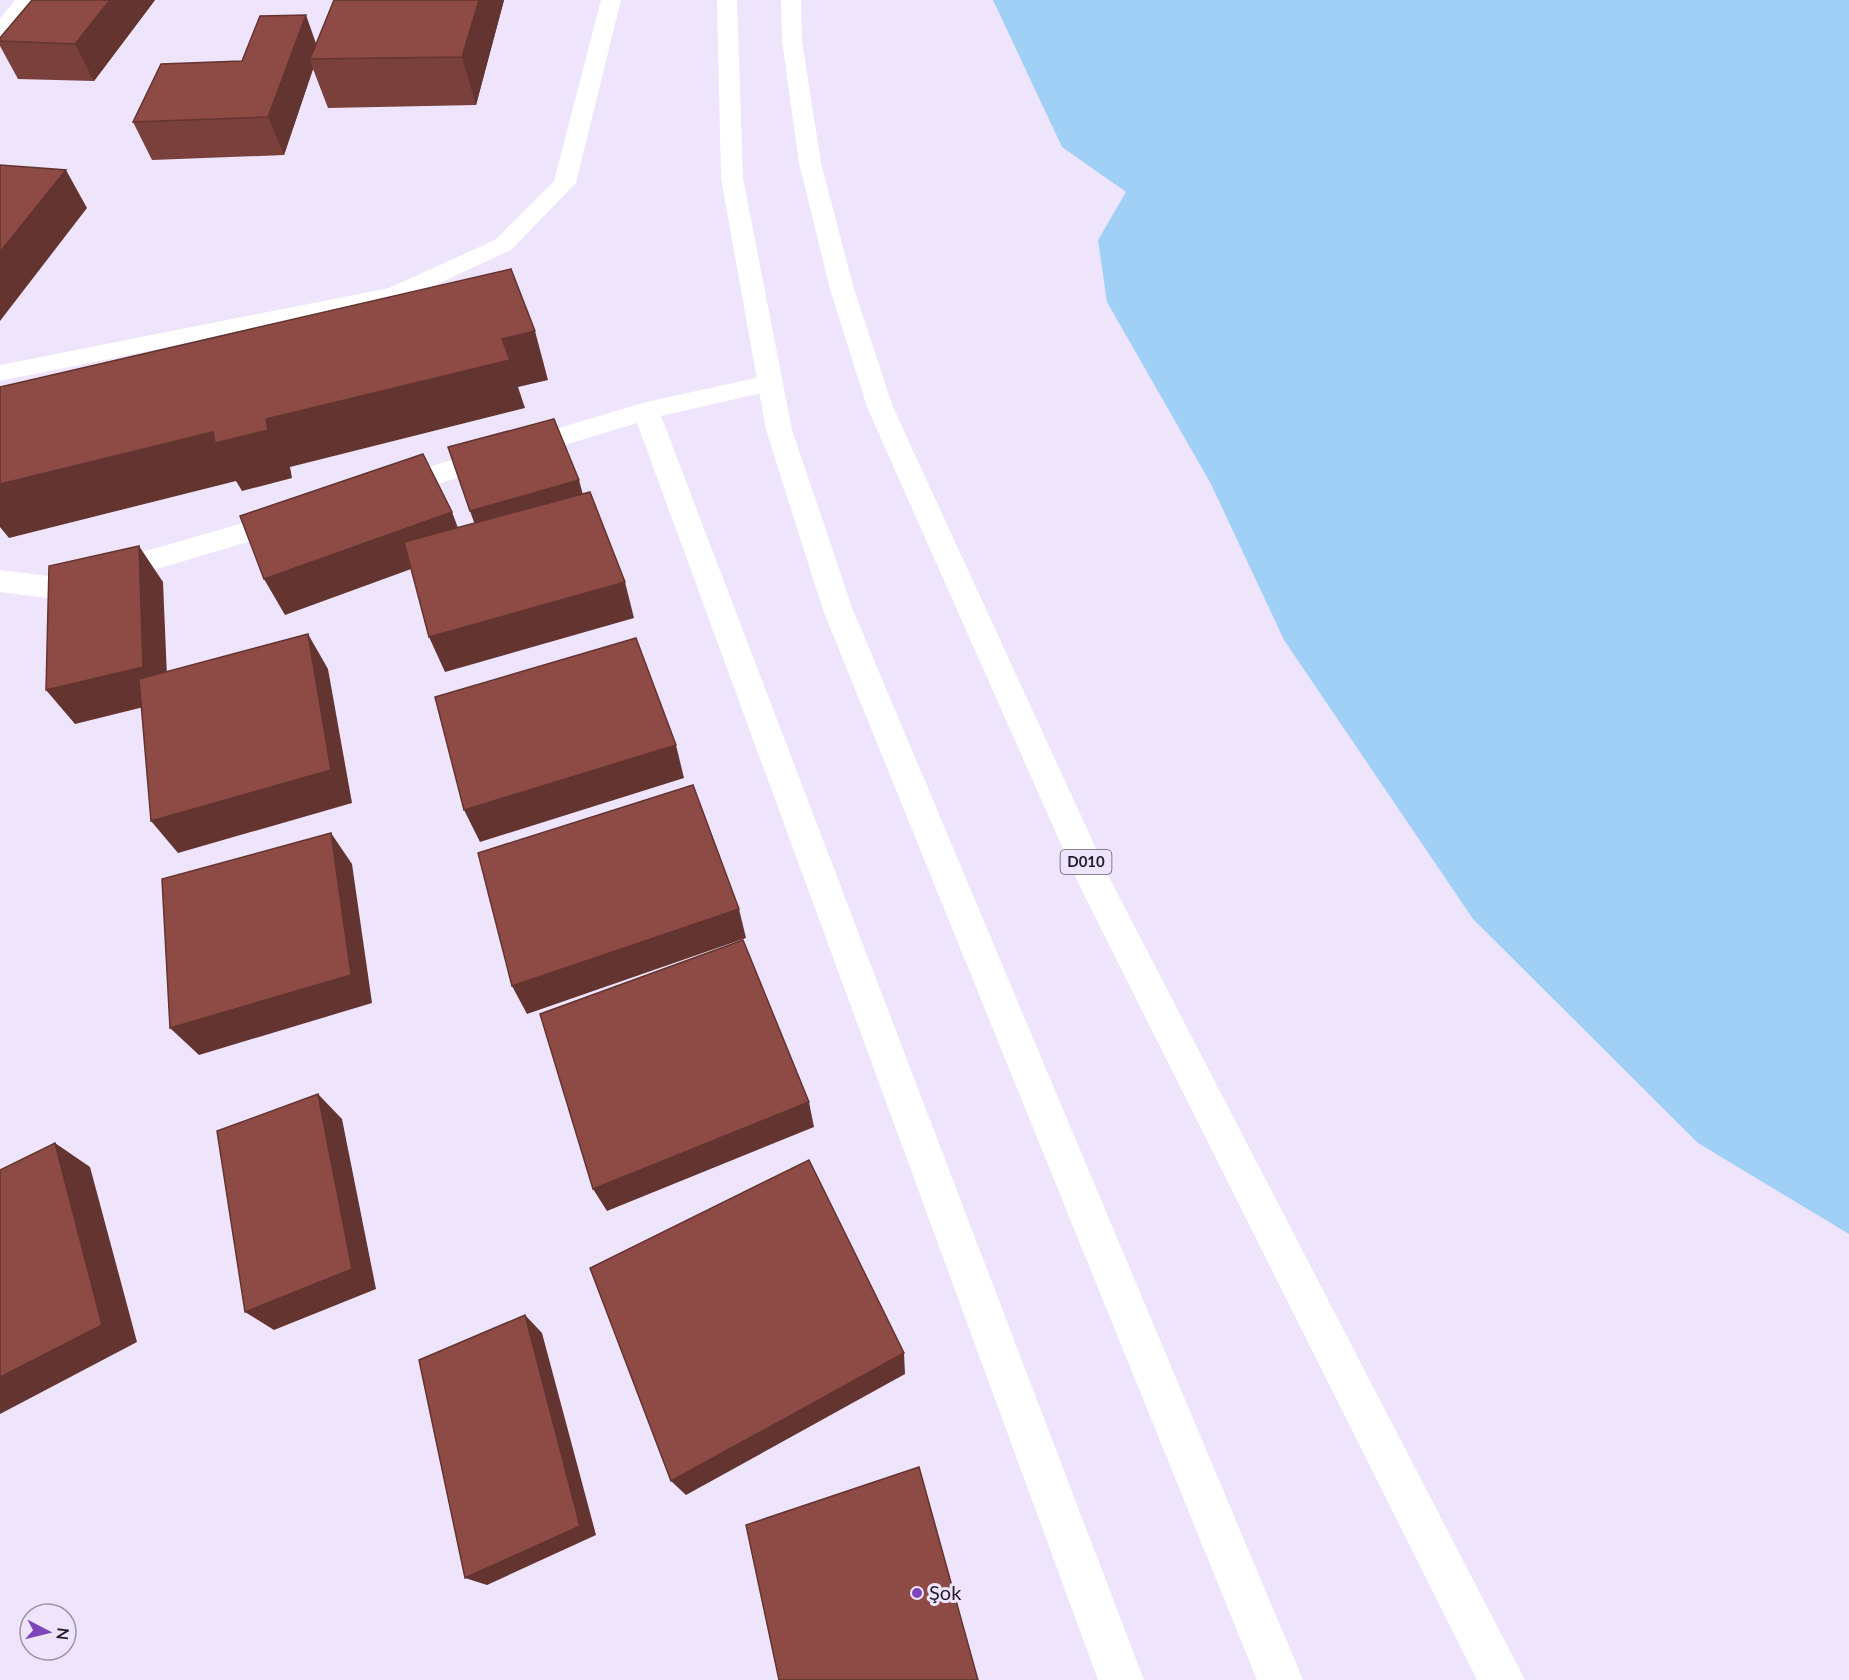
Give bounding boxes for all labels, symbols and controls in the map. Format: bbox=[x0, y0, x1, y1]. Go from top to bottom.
road number: D010 bbox=[1060, 850, 1112, 874]
place label: Şok bbox=[929, 1580, 962, 1604]
marker: Şok bbox=[910, 1586, 924, 1600]
north arrow bbox=[18, 1602, 78, 1662]
text: N bbox=[53, 1627, 74, 1641]

